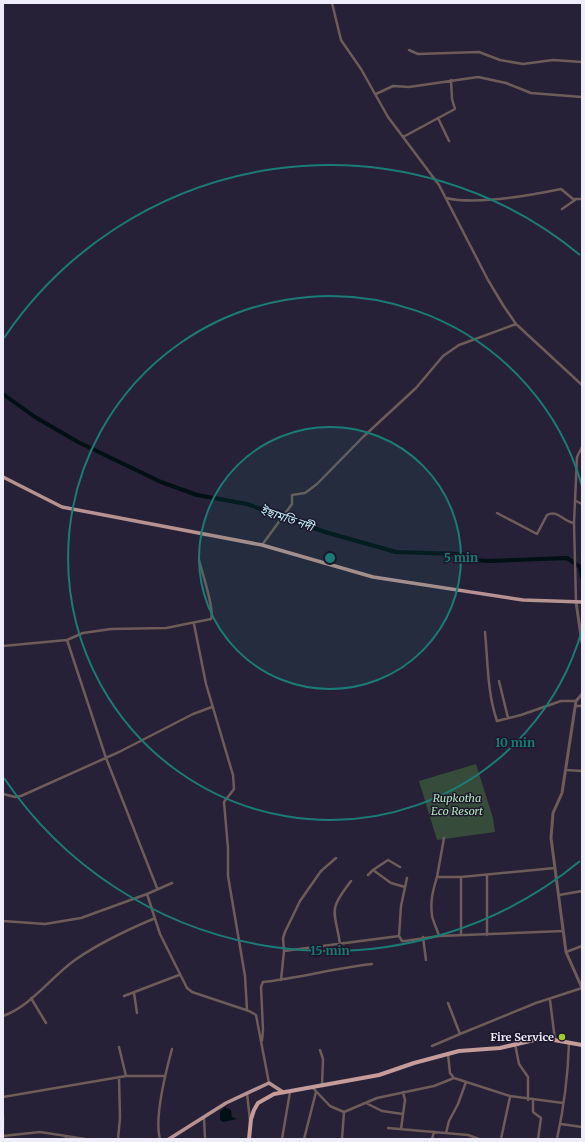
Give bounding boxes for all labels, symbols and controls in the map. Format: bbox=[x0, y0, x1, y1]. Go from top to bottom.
water label: ইছামতি নদী bbox=[258, 502, 318, 535]
text: 5 min bbox=[444, 550, 478, 565]
centre of rings bbox=[323, 551, 337, 565]
text: 10 min bbox=[495, 735, 535, 750]
park label: Rupkotha Eco Resort bbox=[431, 791, 483, 818]
text: 15 min bbox=[310, 943, 350, 958]
place label: Fire Service bbox=[490, 1030, 554, 1044]
marker: Fire Service bbox=[557, 1032, 567, 1042]

